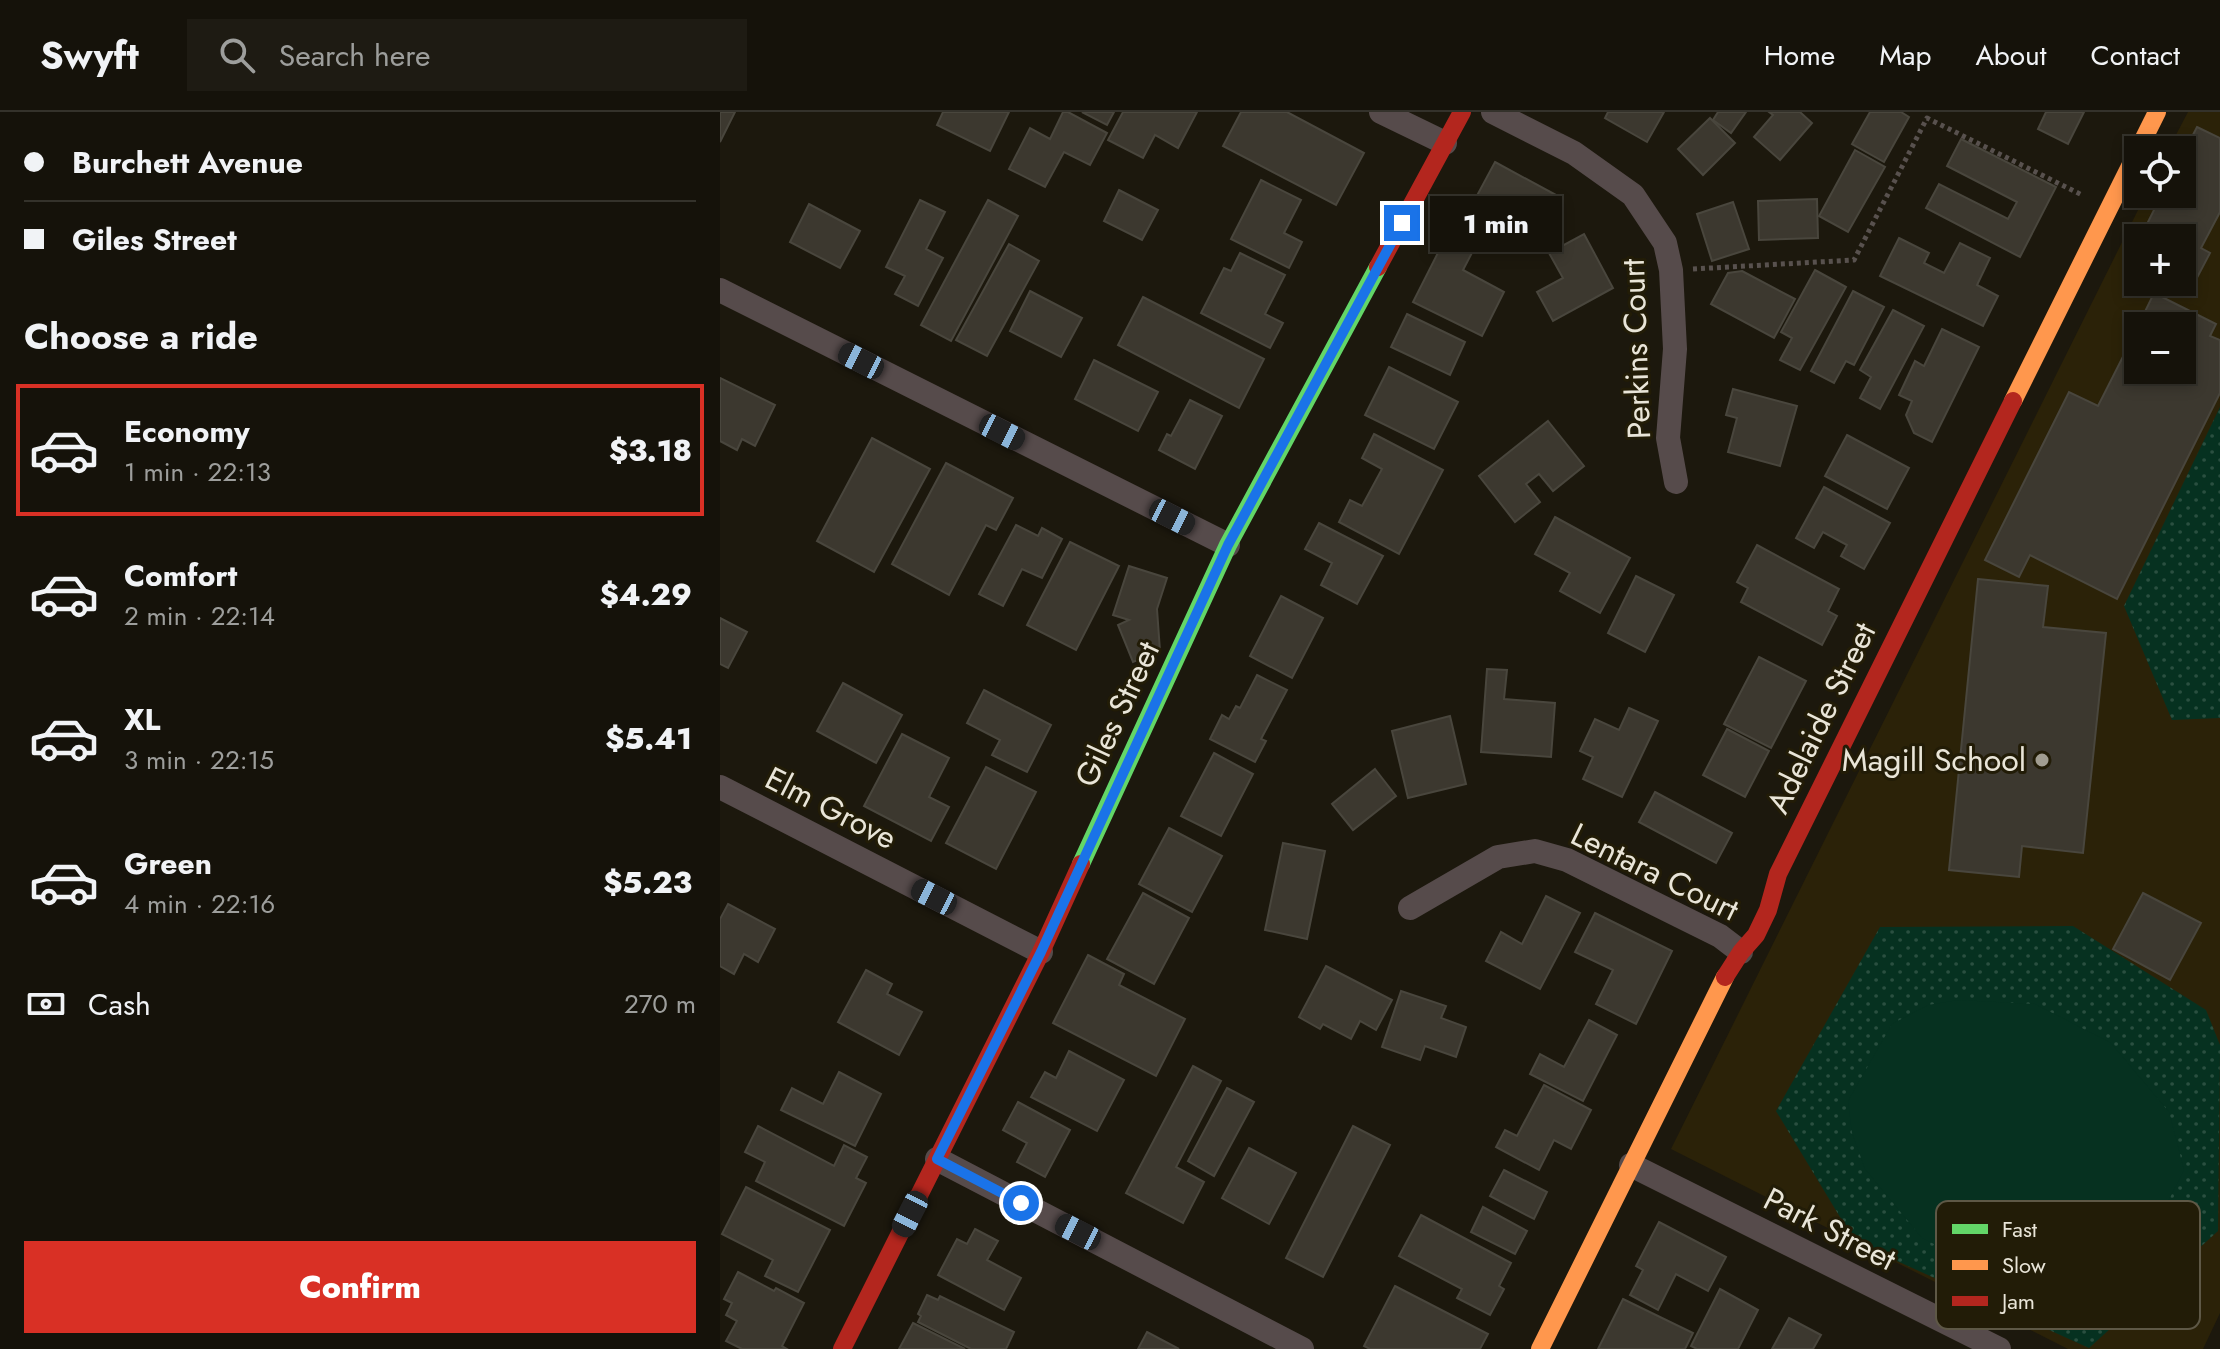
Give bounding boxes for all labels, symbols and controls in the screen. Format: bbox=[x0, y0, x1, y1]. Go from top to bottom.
search box bbox=[187, 19, 747, 91]
text: Swyft bbox=[40, 28, 139, 83]
icon: search bbox=[215, 33, 259, 77]
text: Search here bbox=[279, 34, 431, 77]
text: Home bbox=[1764, 35, 1835, 76]
text: Map bbox=[1879, 35, 1931, 76]
text: About bbox=[1975, 35, 2047, 76]
text: Contact bbox=[2091, 35, 2180, 76]
map controls bbox=[2124, 136, 2196, 384]
button: locate bbox=[2124, 136, 2196, 208]
text: Burchett Avenue bbox=[72, 141, 303, 184]
callout: 1 min bbox=[1430, 195, 1562, 251]
route end bbox=[1384, 205, 1420, 241]
text: 1 min bbox=[1463, 205, 1529, 243]
text: Giles Street bbox=[72, 218, 237, 261]
button: + bbox=[2124, 224, 2196, 296]
street label: Perkins Court bbox=[1610, 258, 1662, 440]
text: Choose a ride bbox=[24, 310, 258, 362]
button: − bbox=[2124, 312, 2196, 384]
car bbox=[834, 339, 888, 383]
text: Economy bbox=[124, 410, 250, 453]
car bbox=[975, 410, 1029, 454]
icon: car bbox=[28, 414, 100, 486]
text: $3.18 bbox=[609, 429, 692, 472]
text: 1 min · 22:13 bbox=[124, 453, 271, 491]
car bbox=[1145, 495, 1199, 539]
text: Comfort bbox=[124, 554, 237, 597]
icon: car bbox=[28, 558, 100, 630]
text: $4.29 bbox=[600, 573, 692, 616]
text: 2 min · 22:14 bbox=[124, 597, 275, 635]
street label: Adelaide Street bbox=[1755, 614, 1887, 821]
street label: Giles Street bbox=[1063, 633, 1171, 794]
text: XL bbox=[124, 698, 160, 741]
icon: car bbox=[28, 702, 100, 774]
text: $5.41 bbox=[605, 717, 692, 760]
place label: Magill School bbox=[1842, 737, 2026, 783]
text: 3 min · 22:15 bbox=[124, 741, 274, 779]
marker: Magill School bbox=[2033, 751, 2051, 769]
street label: Elm Grove bbox=[757, 755, 905, 861]
street label: Lentara Court bbox=[1563, 812, 1747, 933]
text: Green bbox=[124, 842, 212, 885]
icon: car bbox=[28, 846, 100, 918]
text: $5.23 bbox=[603, 861, 692, 904]
car bbox=[907, 875, 961, 919]
text: 4 min · 22:16 bbox=[124, 885, 275, 923]
icon: cash bbox=[24, 982, 68, 1026]
text: Cash bbox=[88, 983, 151, 1026]
text: 270 m bbox=[624, 985, 696, 1023]
street label: Park Street bbox=[1756, 1176, 1904, 1282]
route start bbox=[1003, 1185, 1039, 1221]
car bbox=[888, 1187, 932, 1241]
legend bbox=[1936, 1201, 2200, 1329]
car bbox=[1051, 1210, 1105, 1254]
text: Fast bbox=[2002, 1213, 2038, 1245]
button: Confirm bbox=[24, 1241, 696, 1333]
text: Slow bbox=[2002, 1249, 2046, 1281]
text: Jam bbox=[1999, 1285, 2035, 1317]

